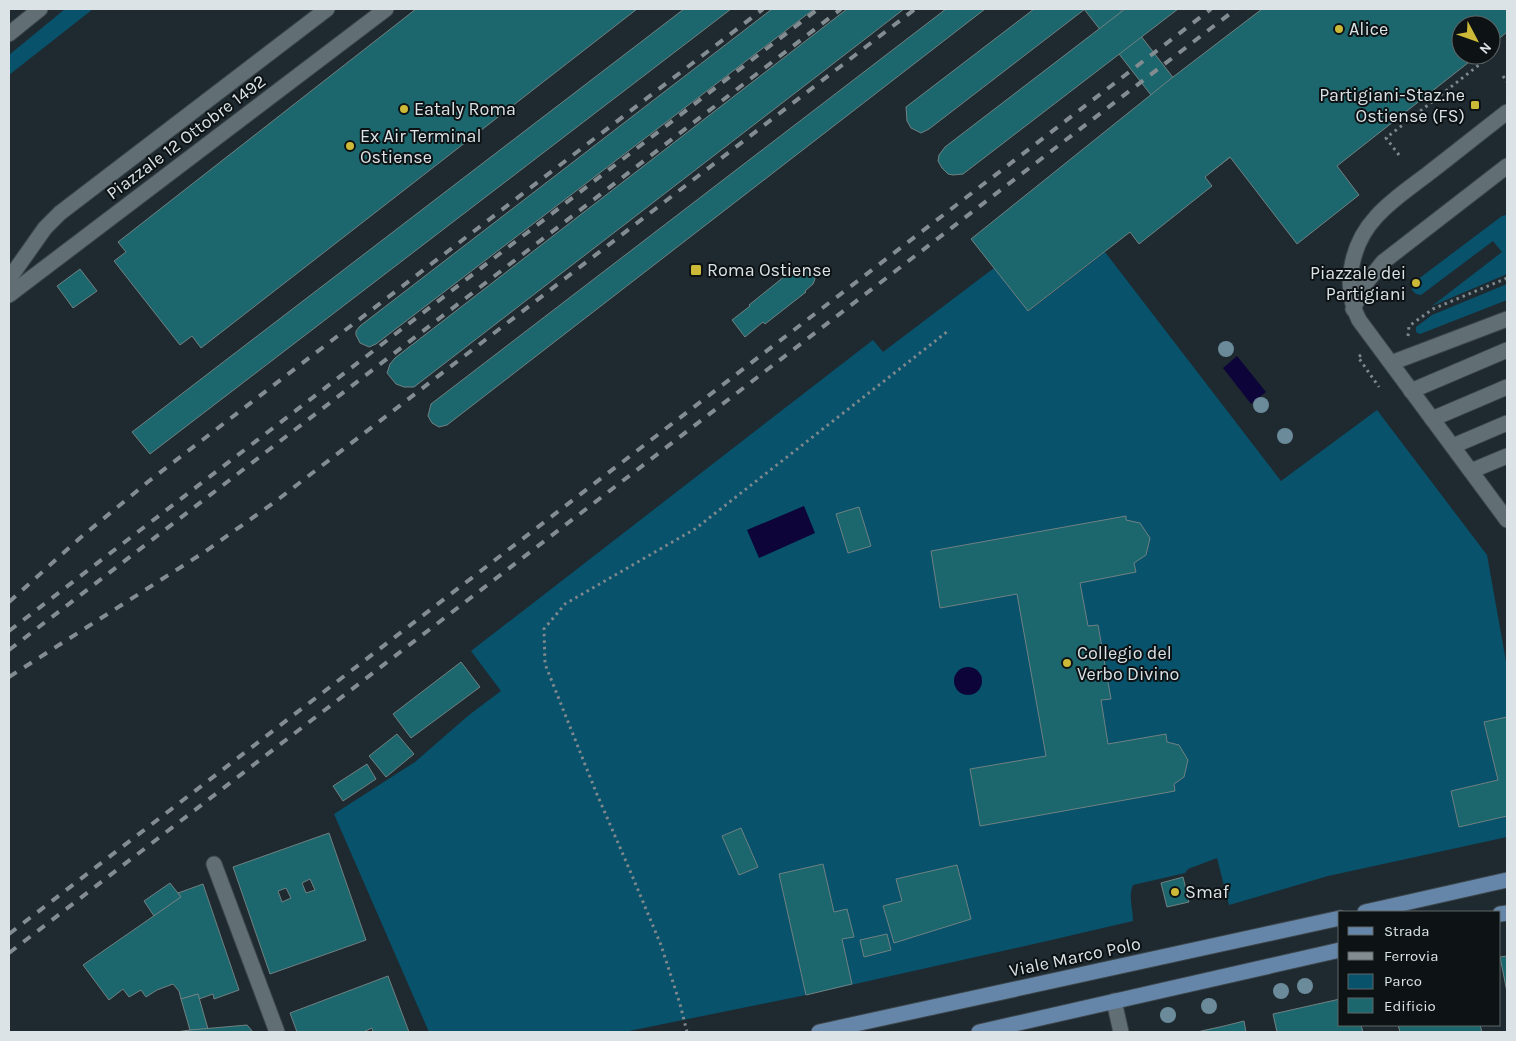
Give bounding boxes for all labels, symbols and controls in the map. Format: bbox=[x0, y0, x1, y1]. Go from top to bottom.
north arrow bbox=[1451, 15, 1501, 65]
place label: Alice bbox=[1349, 18, 1388, 40]
marker: Alice bbox=[1333, 23, 1345, 35]
text: N bbox=[1476, 39, 1495, 58]
street label: Piazzale 12 Ottobre 1492 bbox=[102, 70, 270, 204]
place label: Partigiani-Staz.ne Ostiense (FS) bbox=[1319, 84, 1465, 127]
place label: Eataly Roma bbox=[414, 98, 516, 120]
marker: Partigiani-Staz.ne Ostiense (FS) bbox=[1469, 99, 1481, 111]
marker: Eataly Roma bbox=[398, 103, 410, 115]
place label: Ex Air Terminal Ostiense bbox=[360, 125, 482, 168]
marker: Ex Air Terminal Ostiense bbox=[344, 140, 356, 152]
place label: Roma Ostiense bbox=[707, 259, 831, 281]
place label: Piazzale dei Partigiani bbox=[1310, 262, 1406, 305]
marker: Roma Ostiense bbox=[689, 263, 703, 277]
marker: Piazzale dei Partigiani bbox=[1410, 277, 1422, 289]
place label: Collegio del Verbo Divino bbox=[1077, 642, 1179, 685]
marker: Collegio del Verbo Divino bbox=[1061, 657, 1073, 669]
place label: Smaf bbox=[1185, 881, 1230, 903]
marker: Smaf bbox=[1169, 886, 1181, 898]
legend bbox=[1338, 911, 1501, 1026]
text: Strada bbox=[1384, 922, 1430, 940]
street label: Viale Marco Polo bbox=[1007, 932, 1143, 982]
text: Ferrovia bbox=[1384, 947, 1438, 965]
text: Parco bbox=[1384, 972, 1422, 990]
text: Edificio bbox=[1384, 997, 1436, 1015]

